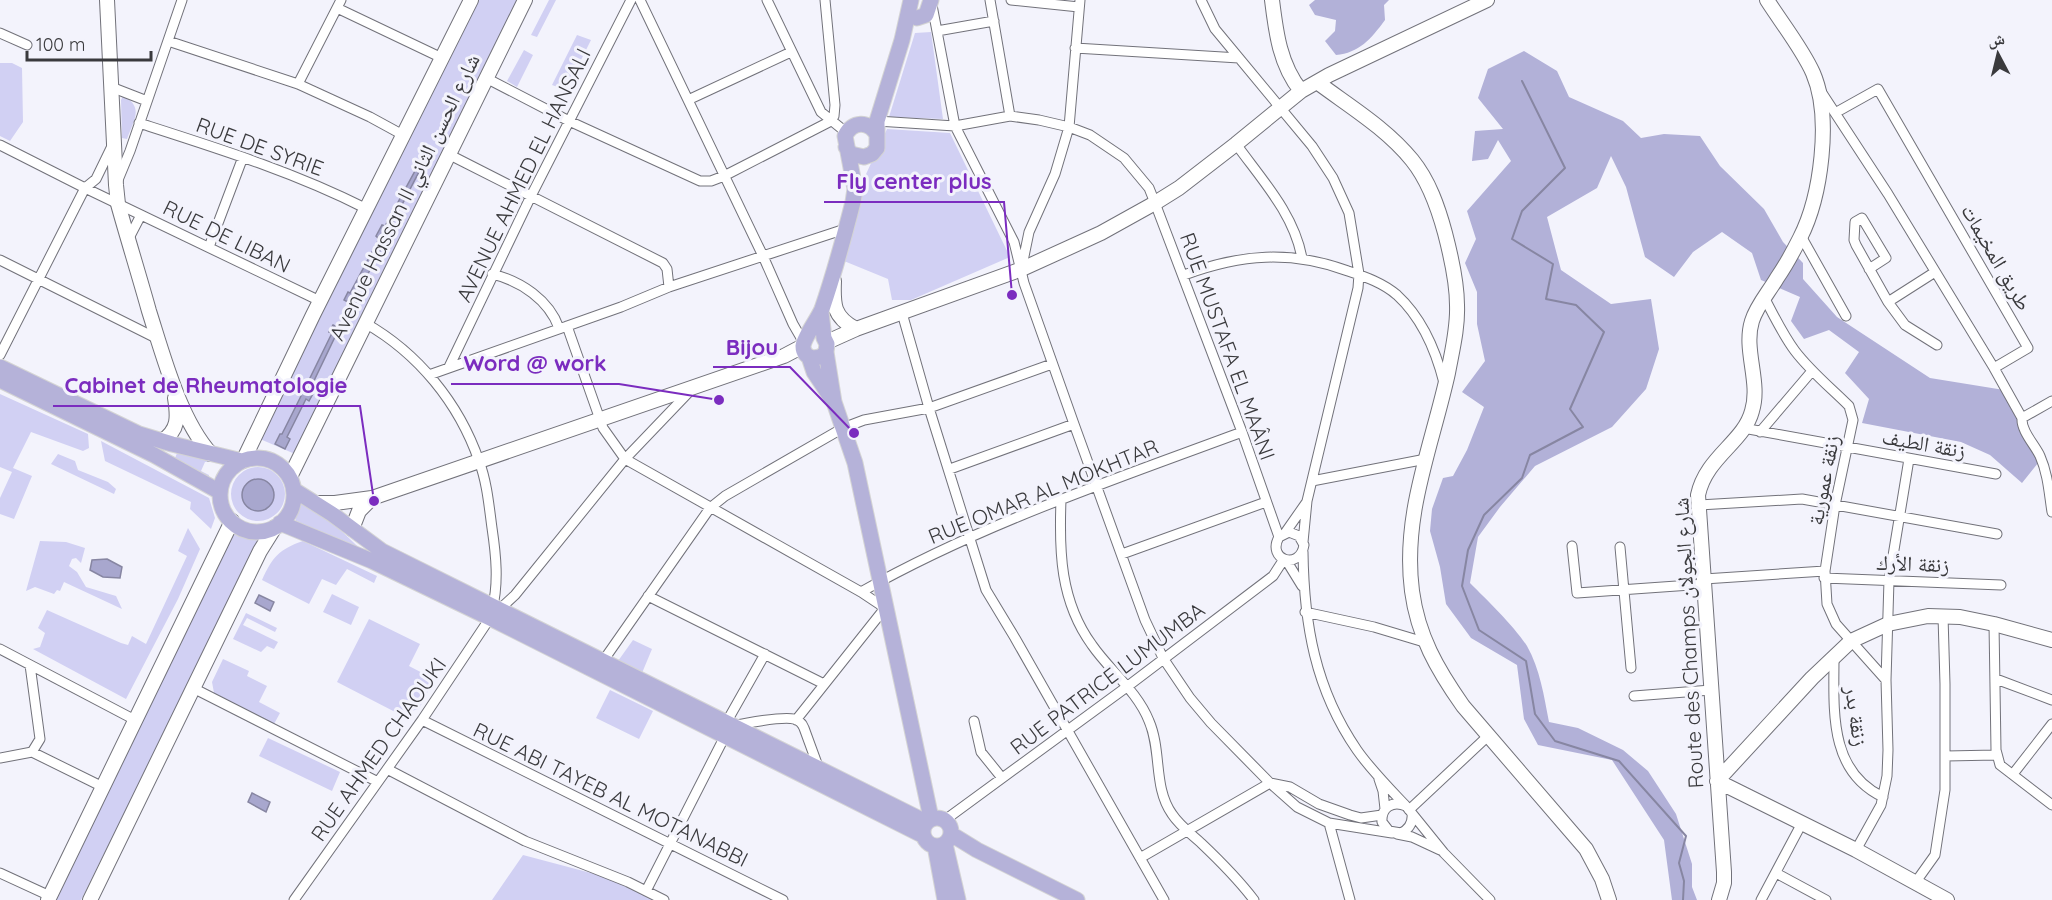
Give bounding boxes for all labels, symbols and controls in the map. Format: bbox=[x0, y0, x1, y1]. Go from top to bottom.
scale bar bbox=[27, 24, 152, 62]
north arrow bbox=[1968, 24, 2028, 84]
text: ش bbox=[1987, 28, 2006, 50]
text: 100 m bbox=[36, 33, 85, 56]
street label: AVENUE AHMED EL HANSALI bbox=[450, 44, 596, 306]
street label: Avenue Hassan II شارع الحسن الثاني bbox=[323, 49, 489, 346]
street label: RUE DE SYRIE bbox=[193, 111, 327, 181]
callout: Fly center plus bbox=[824, 162, 1004, 202]
text: Fly center plus bbox=[836, 167, 992, 195]
street label: RUE DE LIBAN bbox=[159, 194, 295, 278]
street label: طريق المخيمات bbox=[1955, 199, 2038, 315]
street label: RUE MUSTAFA EL MAÂNI bbox=[1175, 229, 1281, 463]
callout: Bijou bbox=[713, 327, 790, 367]
text: Bijou bbox=[726, 333, 778, 361]
callout: Word @ work bbox=[451, 344, 619, 384]
text: Word @ work bbox=[463, 349, 607, 377]
callout: Cabinet de Rheumatologie bbox=[53, 366, 360, 406]
text: Cabinet de Rheumatologie bbox=[64, 371, 348, 399]
street label: زنقة الطيف bbox=[1880, 423, 1968, 463]
street label: RUE OMAR AL MOKHTAR bbox=[924, 433, 1162, 549]
street label: زنقة عمورية bbox=[1802, 433, 1844, 527]
street label: Route des Champs شارع الجولان bbox=[1667, 497, 1710, 789]
street label: زنقة الأرك bbox=[1876, 549, 1950, 577]
street label: RUE PATRICE LUMUMBA bbox=[1005, 596, 1209, 760]
street label: RUE AHMED CHAOUKI bbox=[305, 652, 451, 846]
street label: زنقة بدر bbox=[1840, 683, 1874, 748]
street label: RUE ABI TAYEB AL MOTANABBI bbox=[469, 716, 753, 872]

